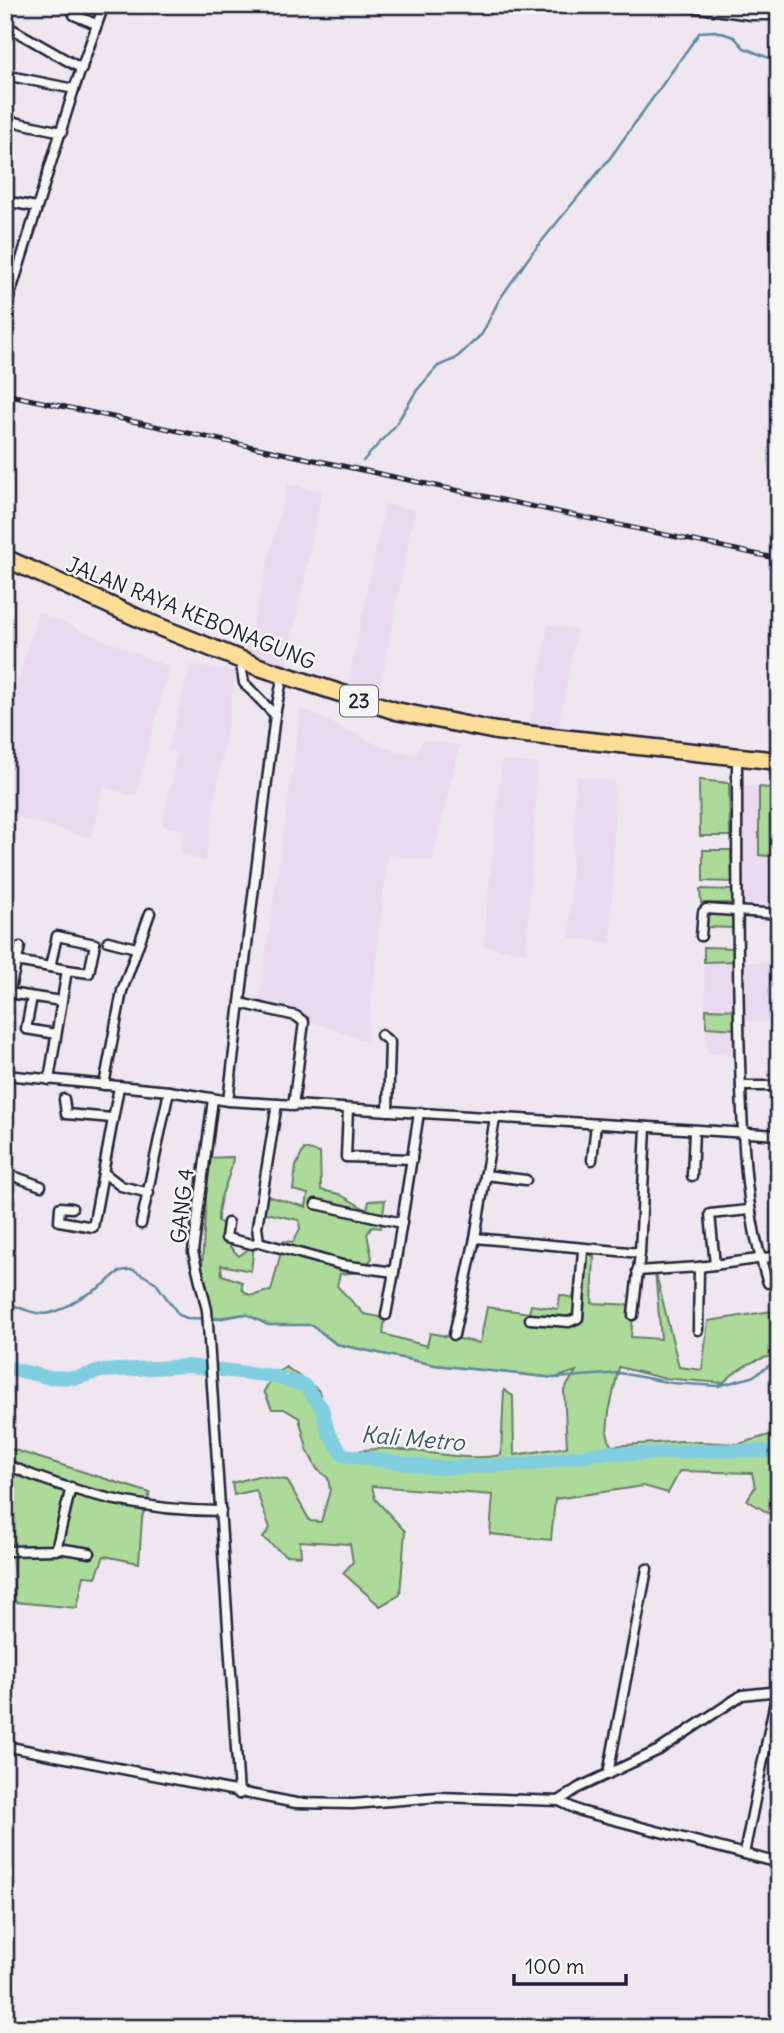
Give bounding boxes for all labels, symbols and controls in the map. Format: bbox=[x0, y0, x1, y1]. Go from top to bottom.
street label: JALAN RAYA KEBONAGUNG bbox=[62, 551, 320, 675]
road number: 23 bbox=[340, 686, 378, 716]
street label: GANG 4 bbox=[165, 1167, 199, 1245]
water label: Kali Metro bbox=[360, 1419, 467, 1457]
scale bar bbox=[514, 1942, 626, 1986]
text: 100 m bbox=[525, 1953, 584, 1980]

